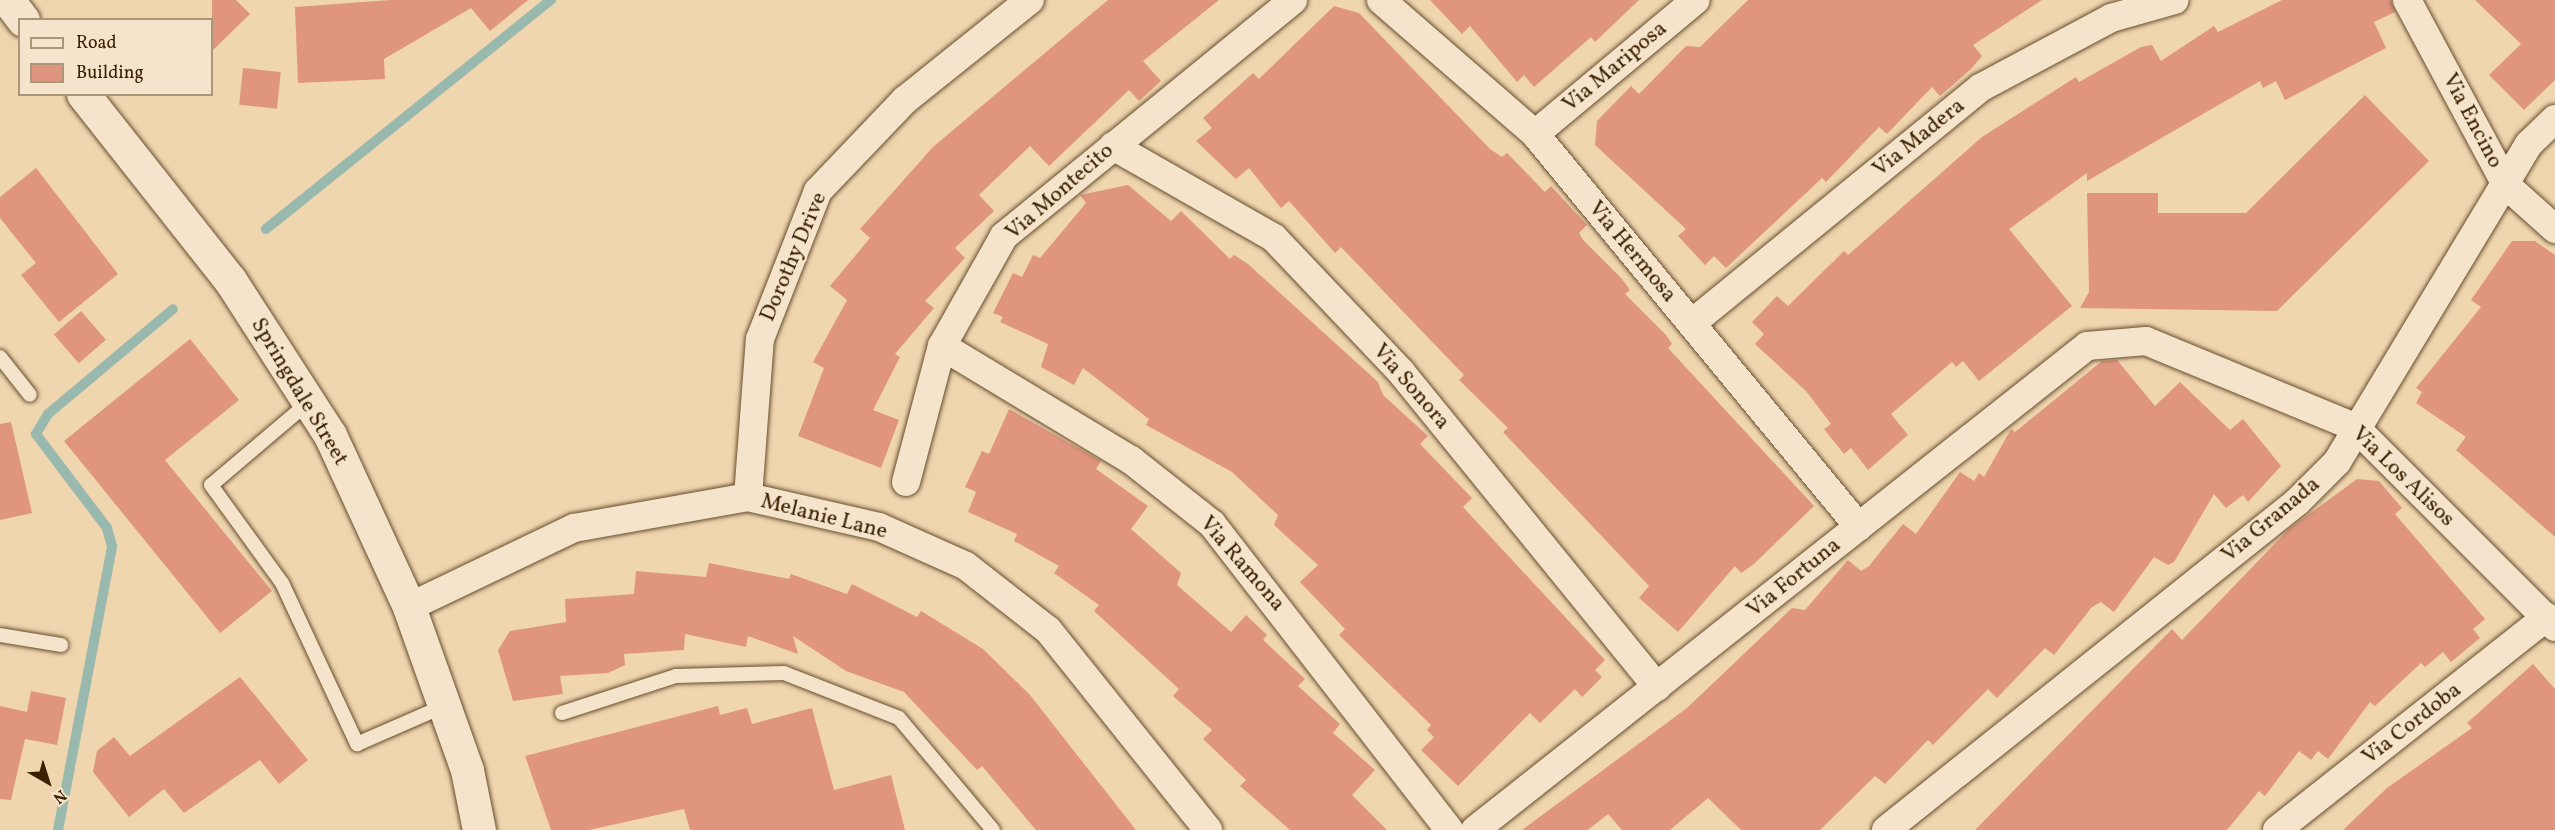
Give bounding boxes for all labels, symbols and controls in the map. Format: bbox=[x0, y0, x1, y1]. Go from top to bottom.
street label: Via Mariposa bbox=[1558, 16, 1672, 118]
legend bbox=[18, 18, 213, 96]
text: Road bbox=[76, 31, 117, 56]
text: Building bbox=[76, 61, 144, 86]
street label: Via Encino bbox=[2436, 69, 2508, 173]
street label: Via Madera bbox=[1868, 93, 1970, 183]
street label: Via Montecito bbox=[1001, 138, 1119, 246]
street label: Dorothy Drive bbox=[755, 188, 833, 326]
street label: Via Hermosa bbox=[1582, 196, 1682, 308]
street label: Springdale Street bbox=[245, 313, 353, 471]
street label: Via Sonora bbox=[1367, 339, 1455, 435]
street label: Via Los Alisos bbox=[2346, 421, 2460, 533]
street label: Via Granada bbox=[2217, 471, 2325, 569]
street label: Melanie Lane bbox=[758, 489, 890, 545]
street label: Via Ramona bbox=[1194, 511, 1290, 617]
street label: Via Fortuna bbox=[1742, 532, 1846, 624]
street label: Via Cordoba bbox=[2357, 677, 2467, 771]
north arrow bbox=[18, 752, 78, 812]
text: N bbox=[48, 784, 71, 808]

